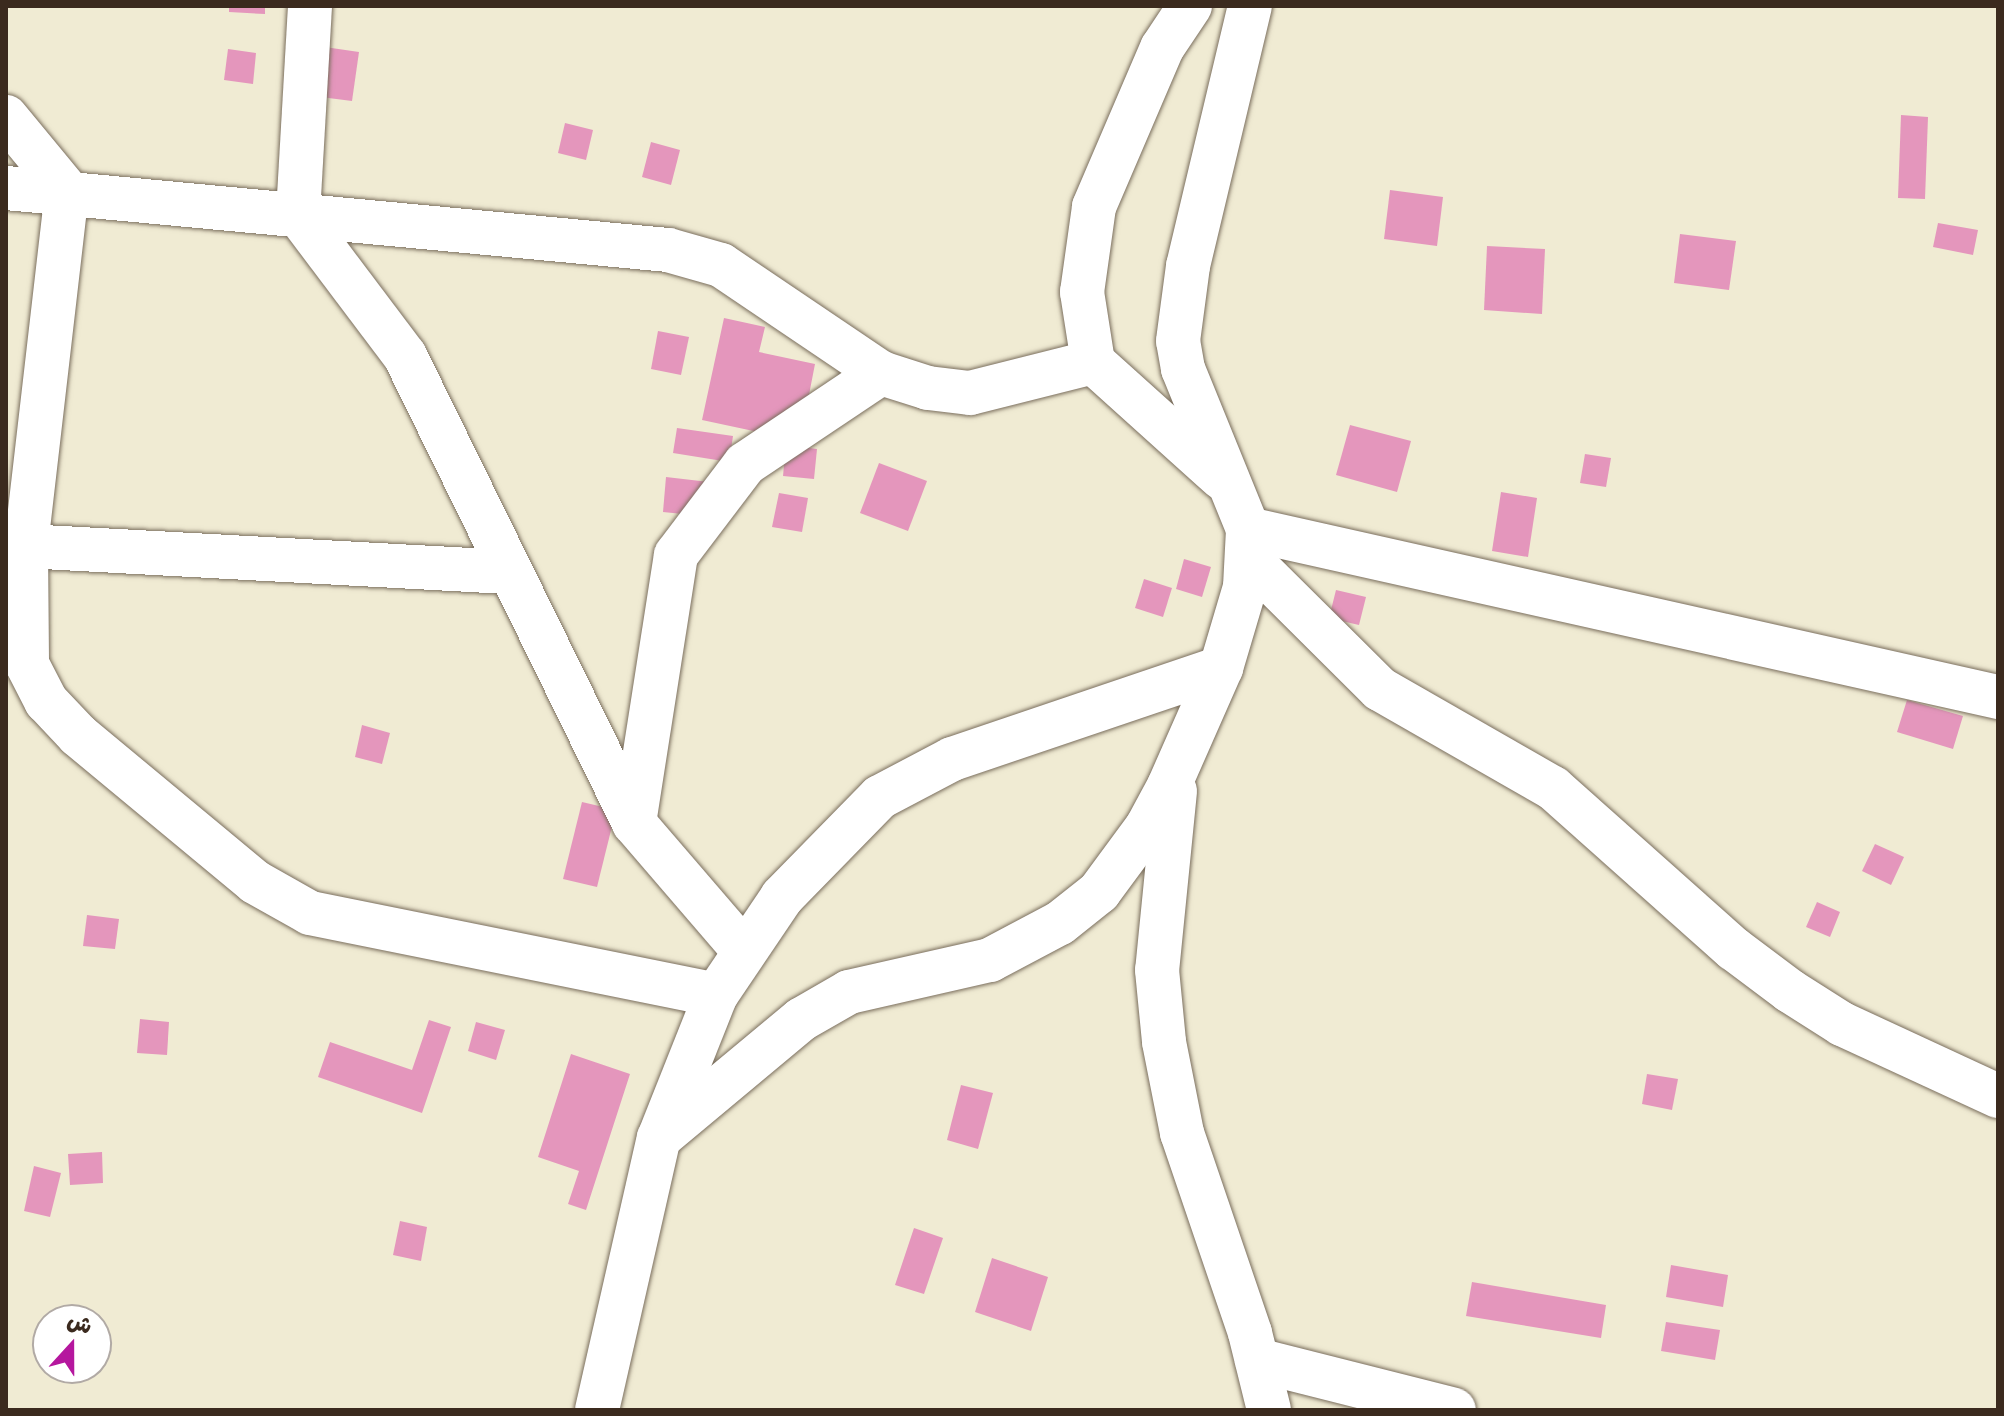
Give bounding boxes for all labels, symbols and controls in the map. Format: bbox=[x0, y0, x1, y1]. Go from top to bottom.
north arrow bbox=[32, 1304, 112, 1384]
text: ش bbox=[64, 1306, 96, 1341]

